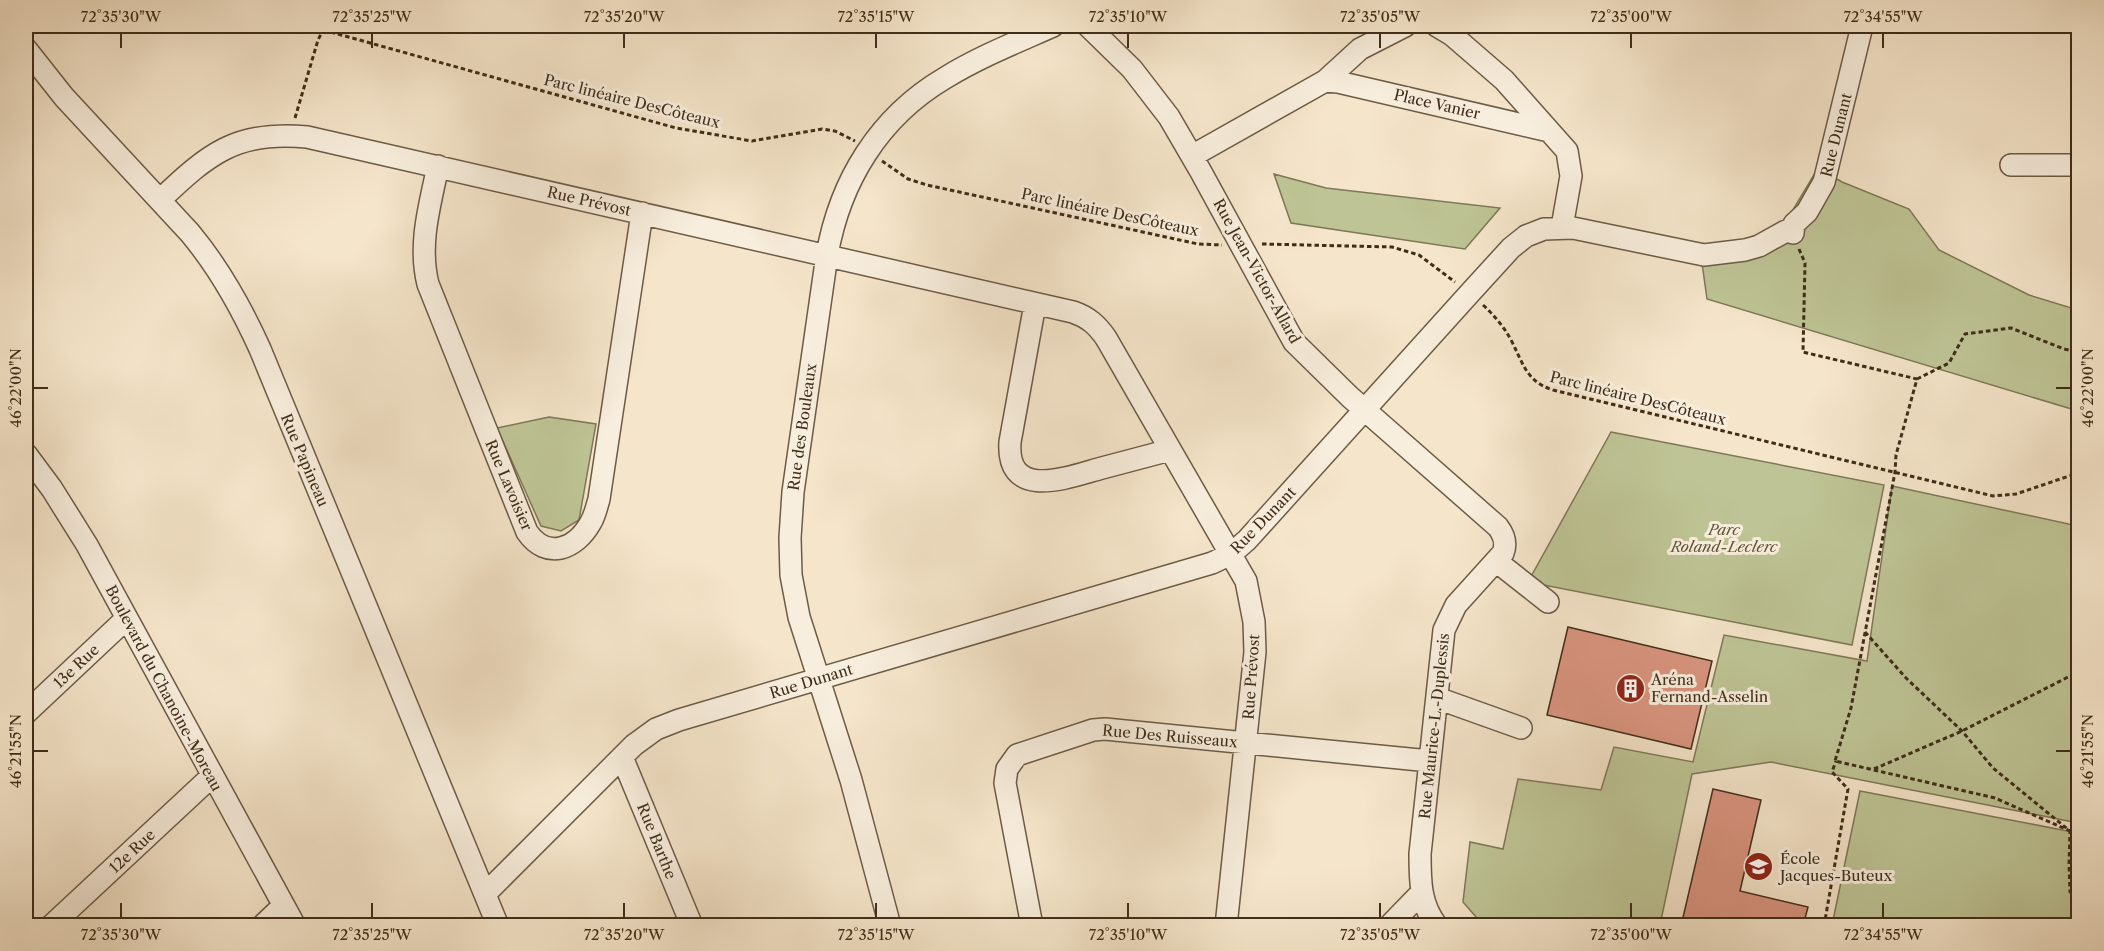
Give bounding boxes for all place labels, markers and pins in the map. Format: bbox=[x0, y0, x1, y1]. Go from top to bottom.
place label: Aréna Fernand-Asselin bbox=[1650, 670, 1769, 706]
building icon: Aréna Fernand-Asselin bbox=[1614, 672, 1646, 704]
place label: École Jacques-Buteux bbox=[1778, 849, 1893, 885]
school or university icon: École Jacques-Buteux bbox=[1743, 851, 1775, 883]

